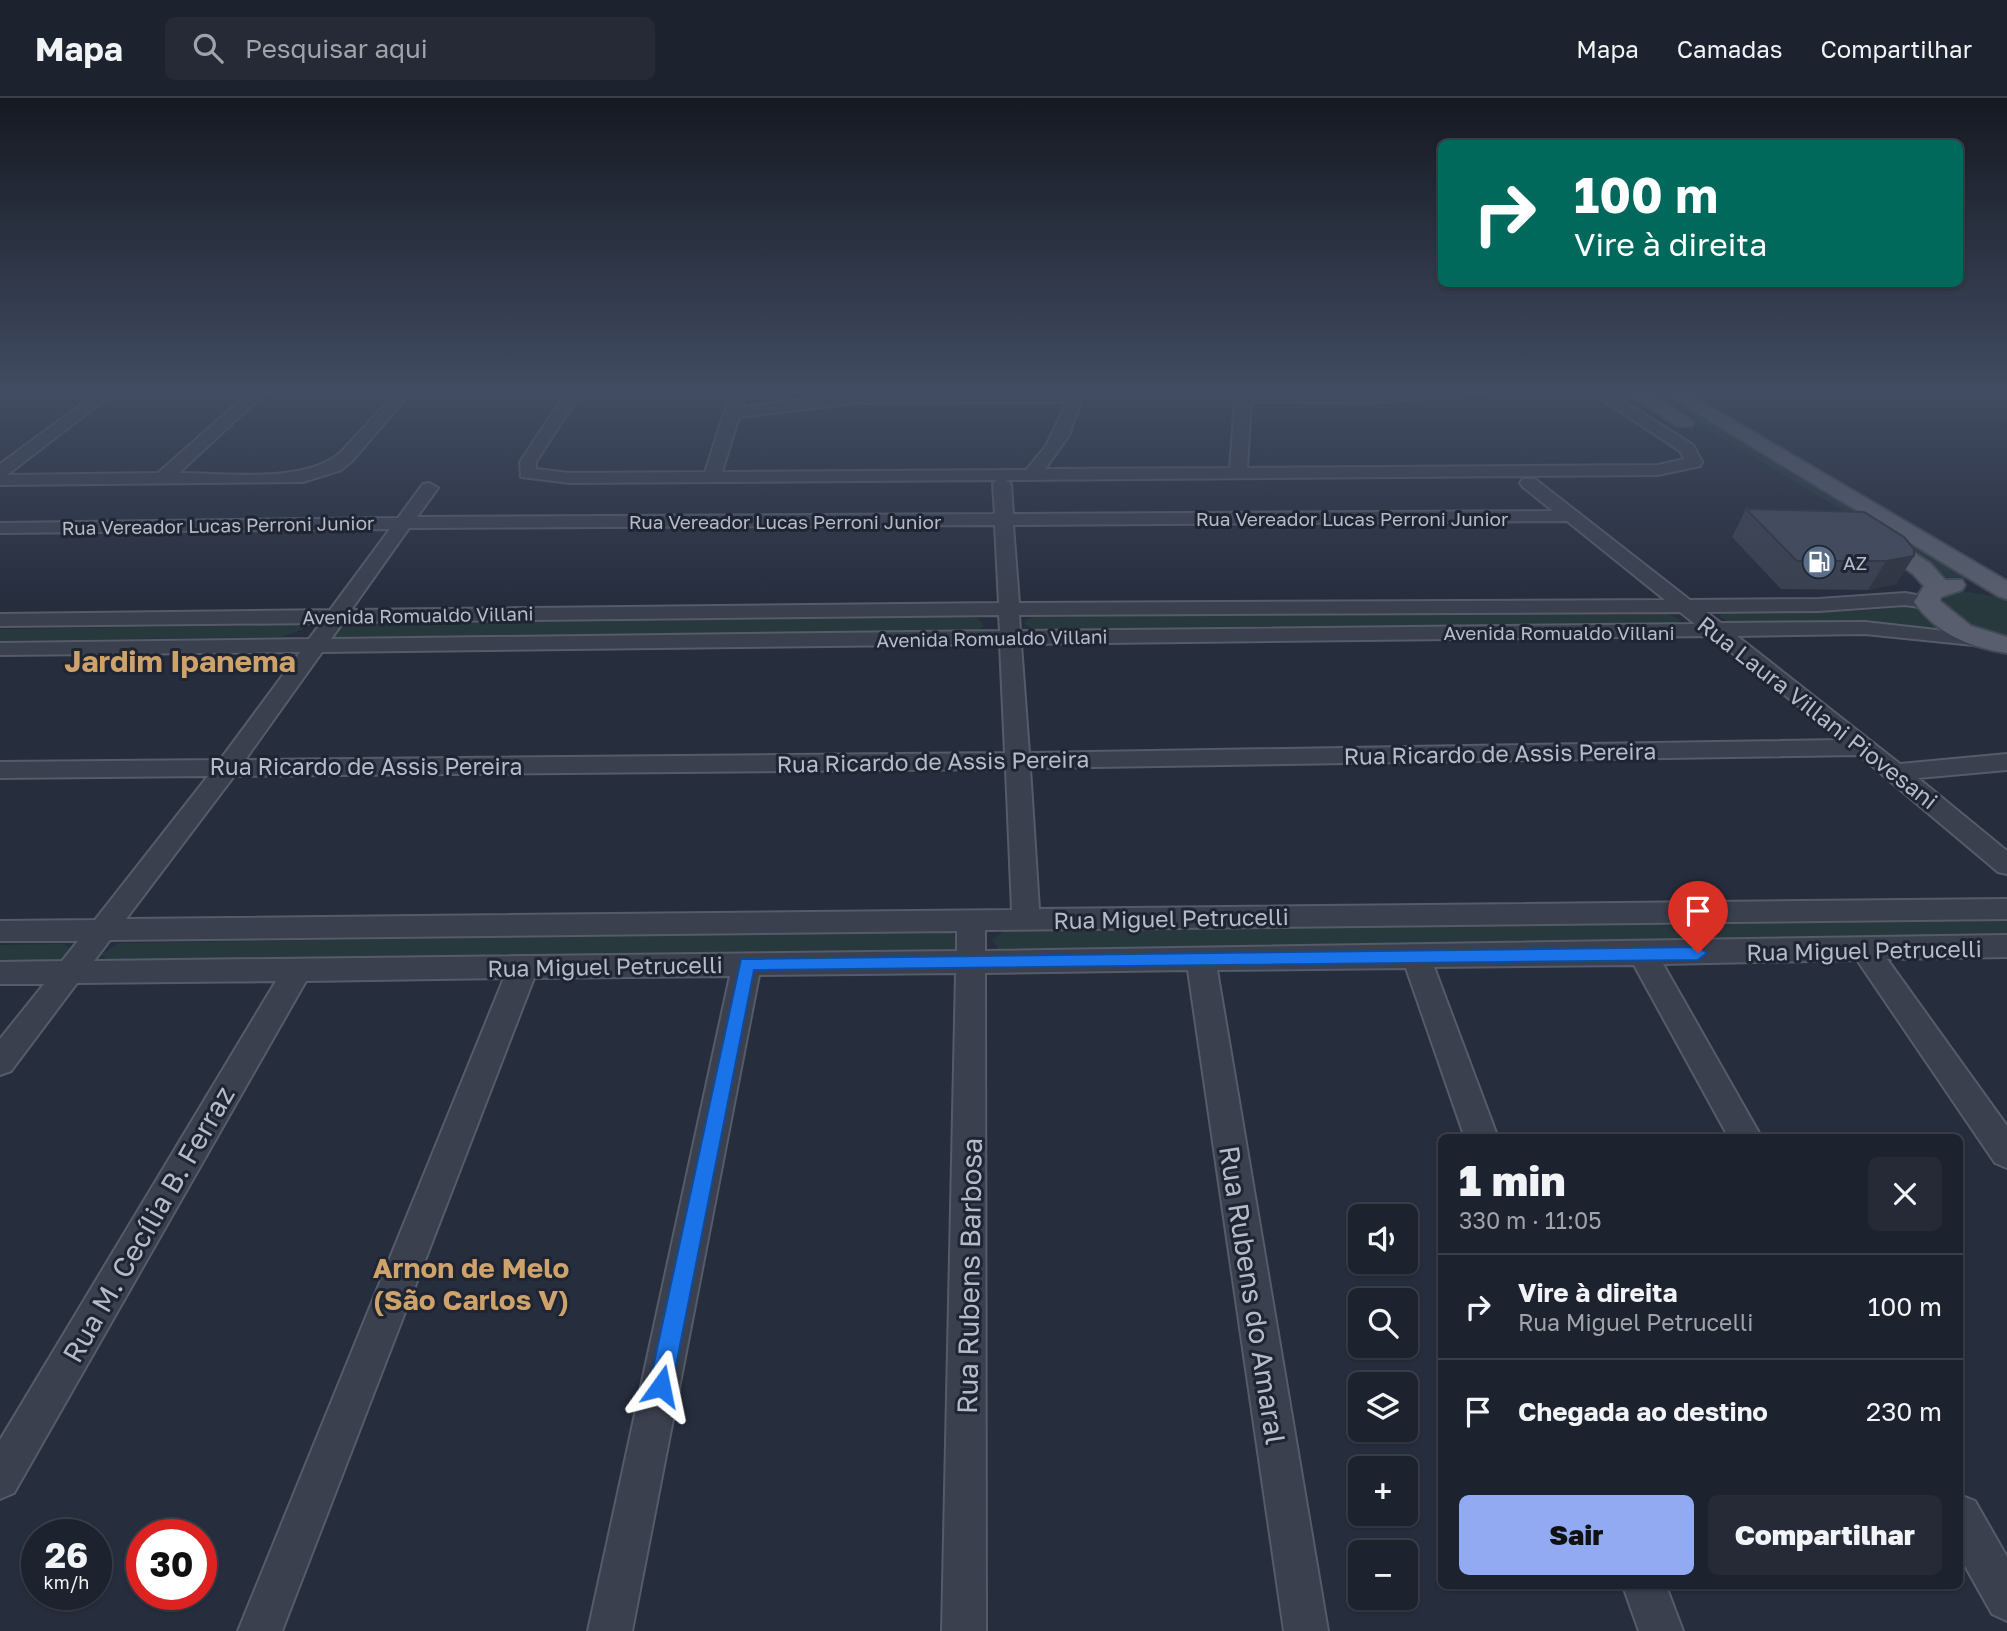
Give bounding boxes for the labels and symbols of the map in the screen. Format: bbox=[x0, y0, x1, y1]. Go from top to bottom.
street label: Rua Vereador Lucas Perroni Junior bbox=[1196, 507, 1509, 530]
street label: Rua Vereador Lucas Perroni Junior bbox=[629, 510, 942, 533]
street label: Rua Vereador Lucas Perroni Junior bbox=[61, 511, 375, 539]
fuel station icon: AZ bbox=[1800, 543, 1838, 581]
place label: AZ bbox=[1843, 551, 1867, 574]
street label: Avenida Romualdo Villani bbox=[302, 601, 534, 629]
street label: Rua Laura Villani Piovesani bbox=[1692, 610, 1944, 814]
street label: Avenida Romualdo Villani bbox=[1443, 621, 1675, 644]
street label: Avenida Romualdo Villani bbox=[876, 624, 1108, 652]
district label: Jardim Ipanema bbox=[64, 643, 296, 679]
street label: Rua Ricardo de Assis Pereira bbox=[1343, 736, 1657, 770]
street label: Rua Ricardo de Assis Pereira bbox=[776, 744, 1090, 778]
street label: Rua Ricardo de Assis Pereira bbox=[210, 752, 522, 780]
pin bbox=[1668, 881, 1728, 953]
street label: Rua Miguel Petrucelli bbox=[1053, 902, 1289, 934]
street label: Rua Miguel Petrucelli bbox=[1746, 934, 1982, 966]
street label: Rua Miguel Petrucelli bbox=[487, 950, 723, 982]
street label: Rua M. Cecília B. Ferraz bbox=[55, 1080, 241, 1368]
street label: Rua Rubens Barbosa bbox=[950, 1138, 988, 1414]
street label: Rua Rubens do Amaral bbox=[1213, 1143, 1293, 1447]
district label: Arnon de Melo (São Carlos V) bbox=[373, 1251, 569, 1316]
position arrow bbox=[624, 1349, 698, 1423]
speed limit sign: 30 bbox=[126, 1519, 217, 1610]

